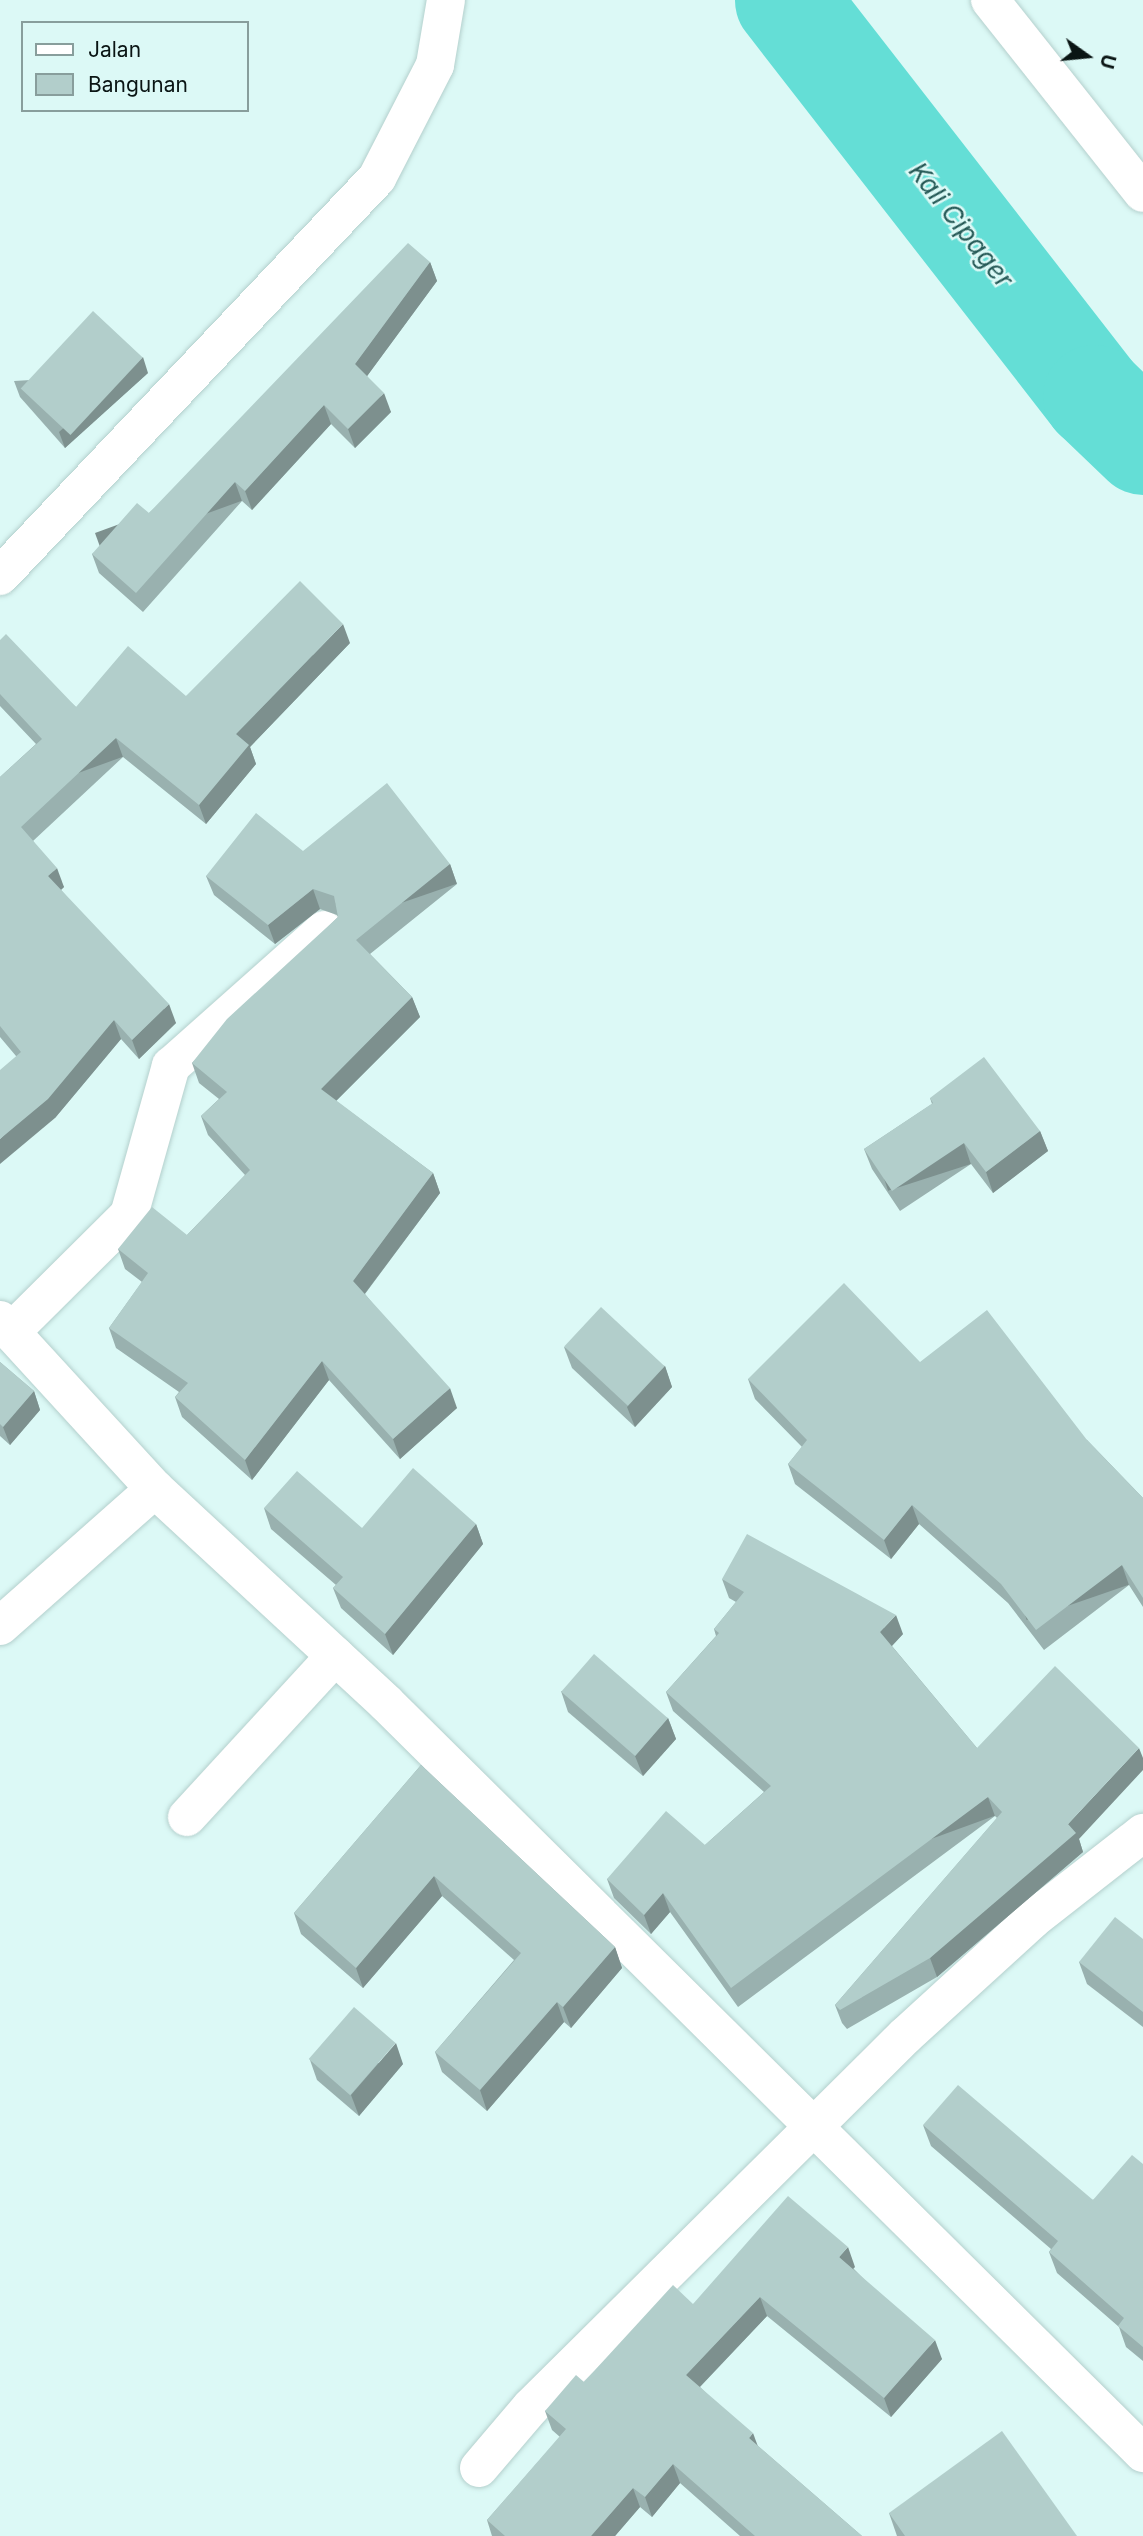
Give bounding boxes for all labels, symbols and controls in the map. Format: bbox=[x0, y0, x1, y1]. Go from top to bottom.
legend bbox=[21, 21, 248, 112]
north arrow bbox=[1052, 21, 1122, 91]
text: Jalan bbox=[88, 37, 141, 62]
text: U bbox=[1095, 52, 1121, 71]
text: Bangunan bbox=[88, 72, 188, 97]
water label: Kali Cipager bbox=[902, 156, 1020, 294]

